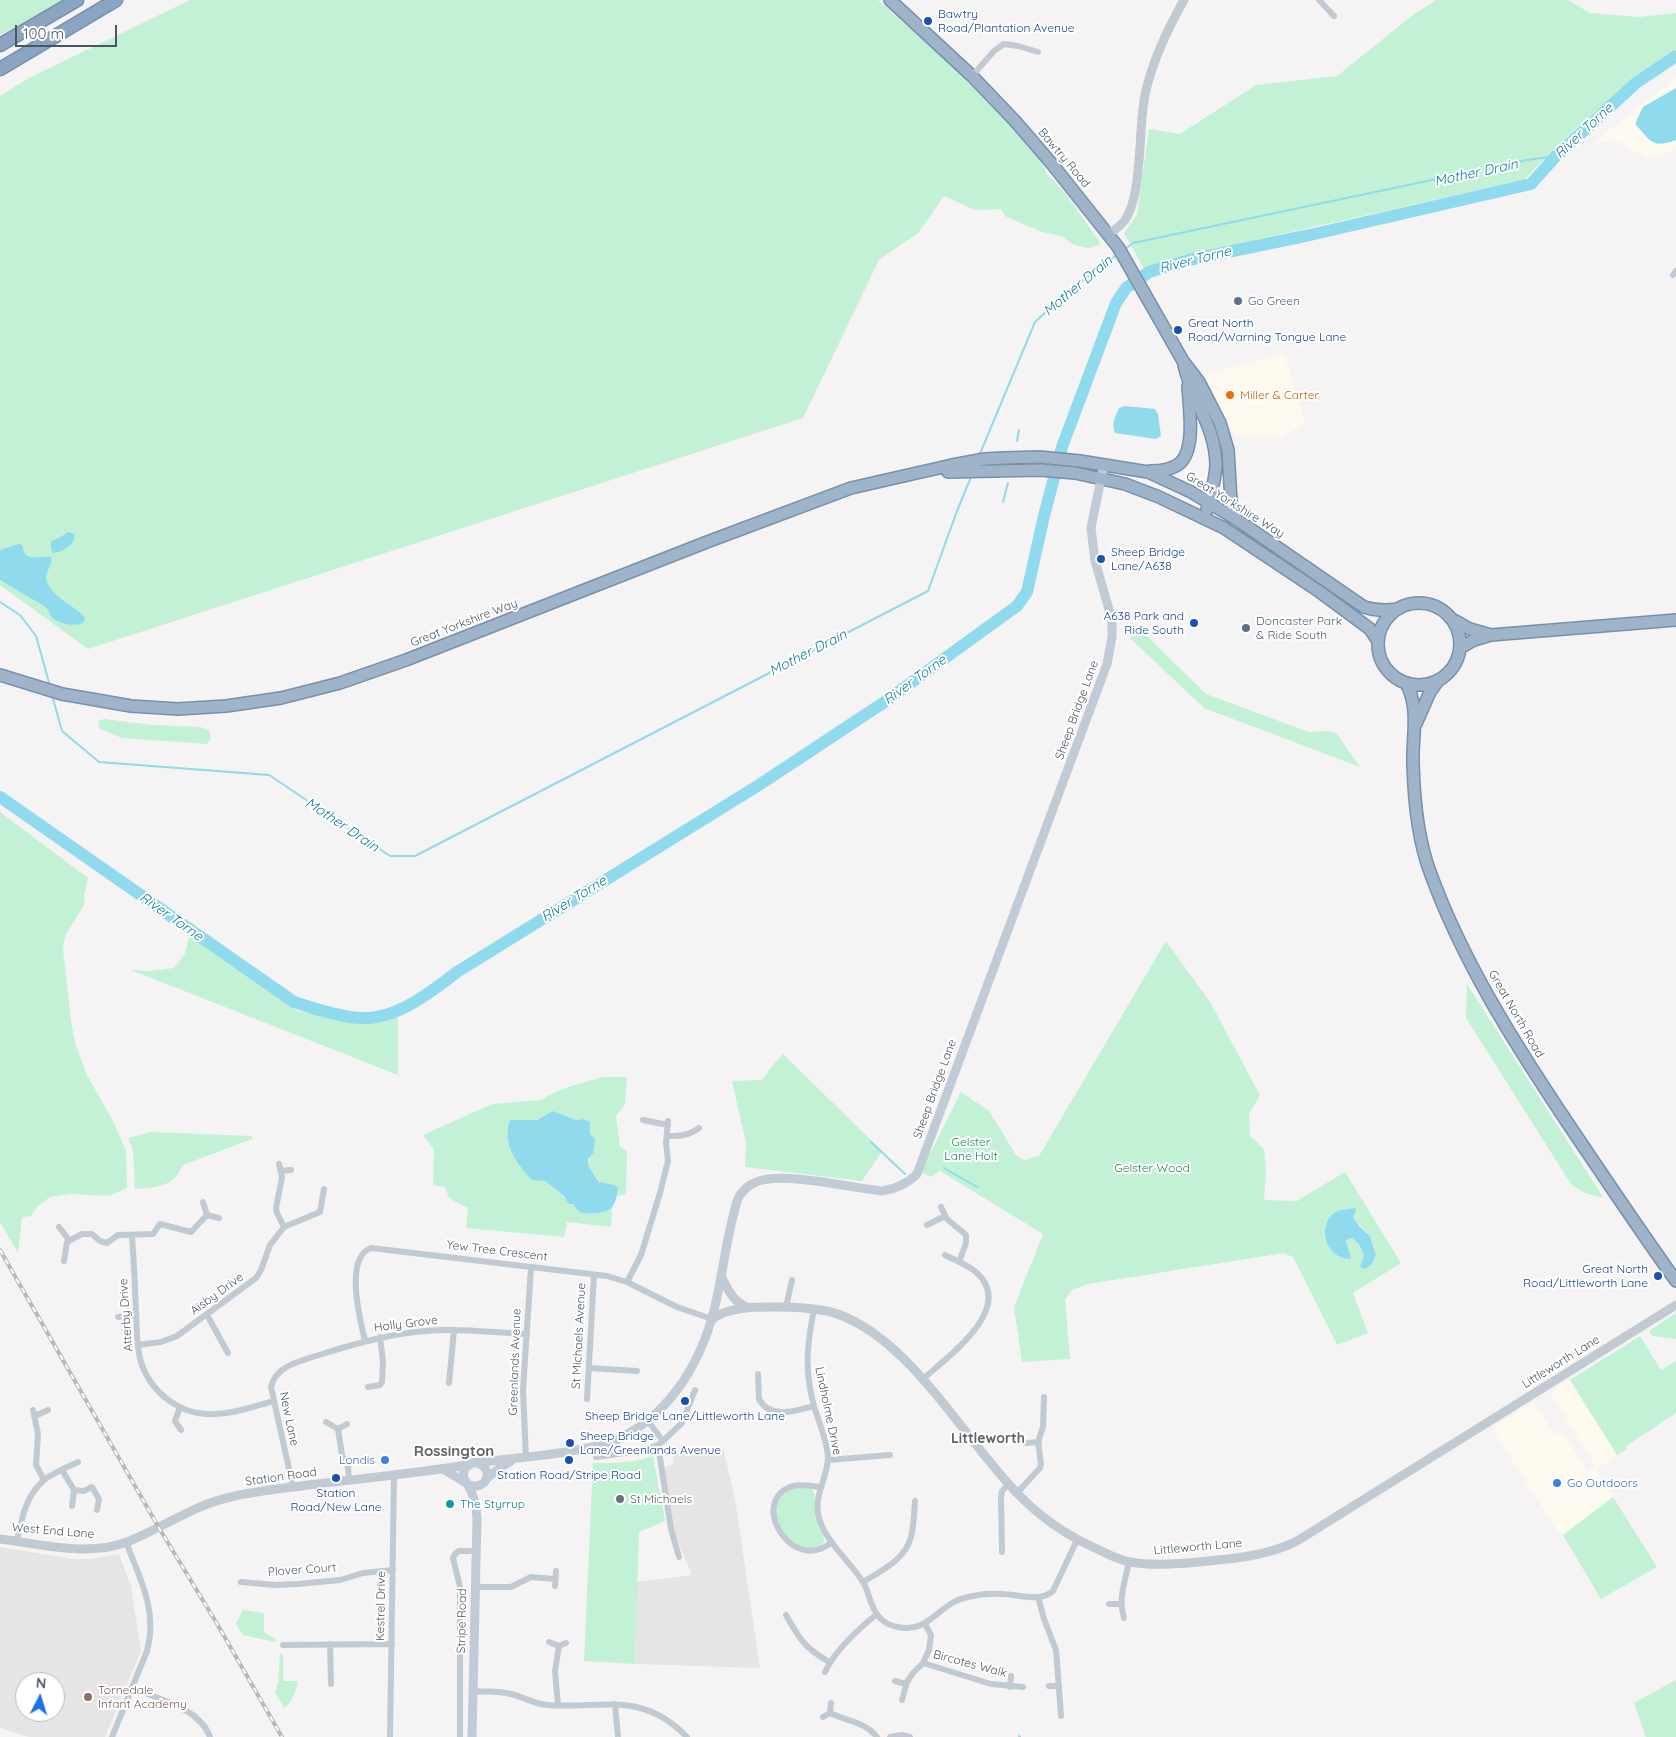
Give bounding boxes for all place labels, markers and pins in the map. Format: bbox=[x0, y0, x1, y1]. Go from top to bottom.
place label: Bawtry Road/Plantation Avenue bbox=[938, 7, 1075, 35]
marker: Bawtry Road/Plantation Avenue bbox=[922, 15, 934, 27]
place label: Go Green bbox=[1248, 294, 1300, 308]
marker: Go Green bbox=[1232, 295, 1244, 307]
place label: Great North Road/Warning Tongue Lane bbox=[1188, 316, 1346, 344]
marker: Great North Road/Warning Tongue Lane bbox=[1172, 324, 1184, 336]
place label: Miller & Carter bbox=[1240, 388, 1319, 402]
marker: Miller & Carter bbox=[1224, 389, 1236, 401]
place label: Sheep Bridge Lane/A638 bbox=[1111, 545, 1185, 573]
marker: Sheep Bridge Lane/A638 bbox=[1095, 553, 1107, 565]
place label: A638 Park and Ride South bbox=[1104, 609, 1184, 637]
place label: Doncaster Park & Ride South bbox=[1256, 614, 1342, 642]
marker: A638 Park and Ride South bbox=[1188, 617, 1200, 629]
marker: Doncaster Park & Ride South bbox=[1240, 622, 1252, 634]
place label: Great North Road/Littleworth Lane bbox=[1523, 1262, 1648, 1290]
marker: Great North Road/Littleworth Lane bbox=[1652, 1270, 1664, 1282]
marker: Sheep Bridge Lane/Littleworth Lane bbox=[679, 1395, 691, 1407]
place label: Sheep Bridge Lane/Littleworth Lane bbox=[585, 1409, 785, 1423]
place label: Sheep Bridge Lane/Greenlands Avenue bbox=[580, 1429, 721, 1457]
marker: Sheep Bridge Lane/Greenlands Avenue bbox=[564, 1437, 576, 1449]
place label: Londis bbox=[339, 1453, 375, 1467]
marker: Londis bbox=[379, 1454, 391, 1466]
marker: Station Road/Stripe Road bbox=[563, 1454, 575, 1466]
place label: Station Road/Stripe Road bbox=[497, 1468, 641, 1482]
marker: Station Road/New Lane bbox=[330, 1472, 342, 1484]
place label: Go Outdoors bbox=[1567, 1476, 1638, 1490]
marker: Go Outdoors bbox=[1551, 1477, 1563, 1489]
place label: Station Road/New Lane bbox=[290, 1486, 382, 1514]
place label: St Michaels bbox=[630, 1492, 692, 1506]
marker: St Michaels bbox=[614, 1493, 626, 1505]
place label: The Styrrup bbox=[460, 1497, 525, 1511]
marker: The Styrrup bbox=[444, 1498, 456, 1510]
place label: Tornedale Infant Academy bbox=[98, 1683, 187, 1711]
marker: Tornedale Infant Academy bbox=[82, 1691, 94, 1703]

